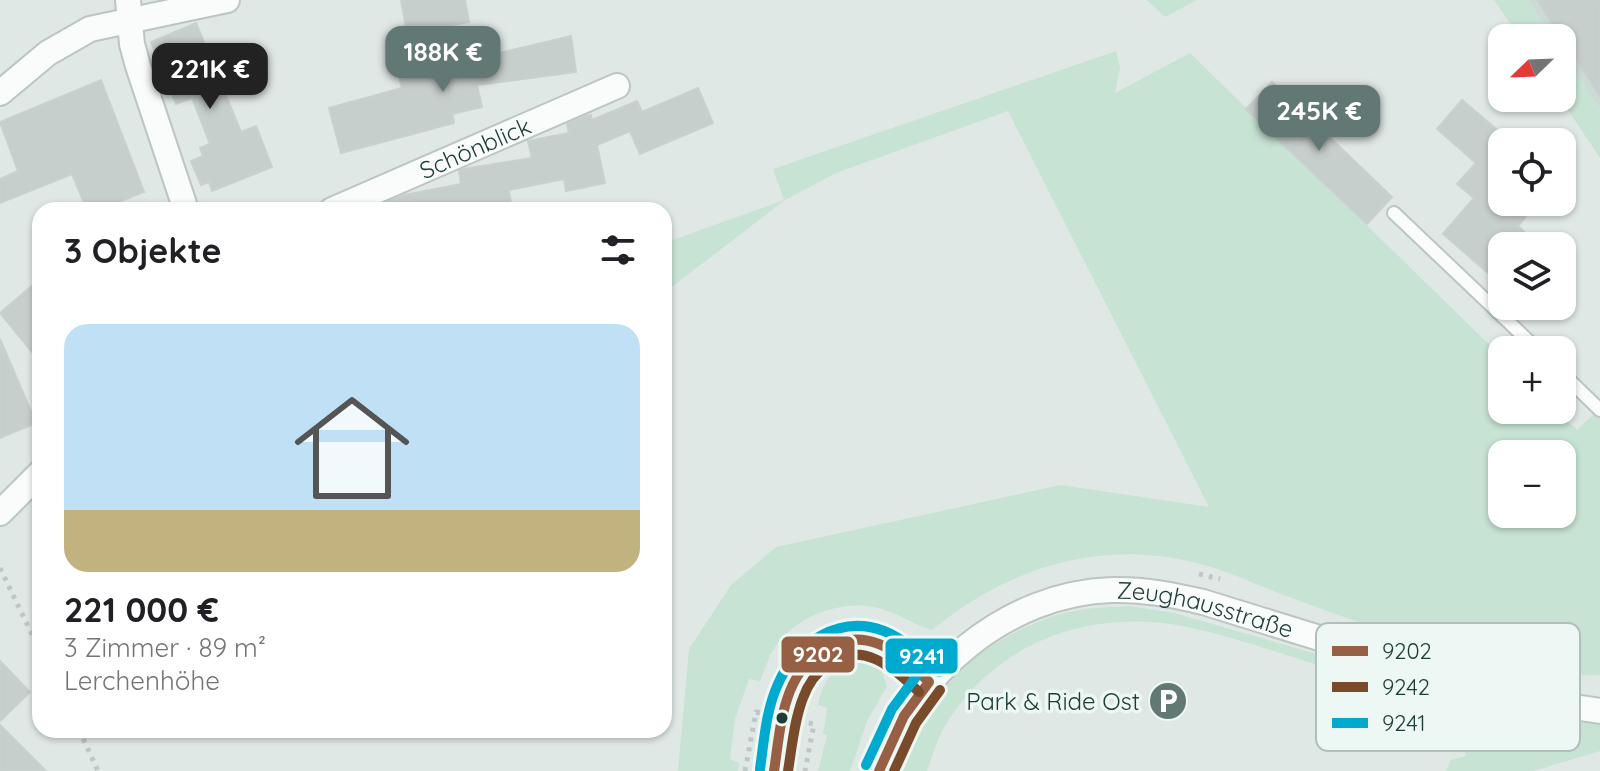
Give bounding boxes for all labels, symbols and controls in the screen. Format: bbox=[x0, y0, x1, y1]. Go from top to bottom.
north arrow bbox=[1488, 24, 1576, 112]
map controls bbox=[1488, 24, 1576, 528]
pin: 188K € bbox=[378, 26, 508, 94]
text: 188K € bbox=[403, 35, 483, 68]
pin: 221K € bbox=[145, 43, 275, 111]
text: 221K € bbox=[170, 52, 250, 85]
pin: 245K € bbox=[1254, 85, 1384, 153]
text: 245K € bbox=[1276, 94, 1362, 127]
street label: Schönblick bbox=[415, 110, 535, 185]
button: locate bbox=[1488, 128, 1576, 216]
icon: filters bbox=[596, 228, 640, 272]
text: 3 Objekte bbox=[64, 229, 222, 272]
button: layers bbox=[1488, 232, 1576, 320]
button: + bbox=[1488, 336, 1576, 424]
icon: home bbox=[280, 376, 424, 520]
button: − bbox=[1488, 440, 1576, 528]
street label: Zeughausstraße bbox=[1116, 575, 1297, 644]
text: 221 000 € bbox=[64, 588, 219, 631]
legend bbox=[1316, 623, 1580, 751]
text: 3 Zimmer · 89 m² bbox=[64, 631, 266, 664]
line badge: 9202 bbox=[780, 635, 856, 674]
line badge: 9241 bbox=[884, 637, 959, 675]
text: 9202 bbox=[1382, 637, 1432, 665]
text: 9202 bbox=[792, 640, 844, 668]
text: 9241 bbox=[899, 642, 945, 670]
text: Lerchenhöhe bbox=[64, 664, 220, 697]
text: 9242 bbox=[1382, 673, 1430, 701]
parking icon: Park & Ride Ost bbox=[1147, 680, 1189, 722]
place label: Park & Ride Ost bbox=[966, 686, 1140, 716]
text: 9241 bbox=[1382, 709, 1426, 737]
unlabelled marker bbox=[774, 710, 790, 726]

